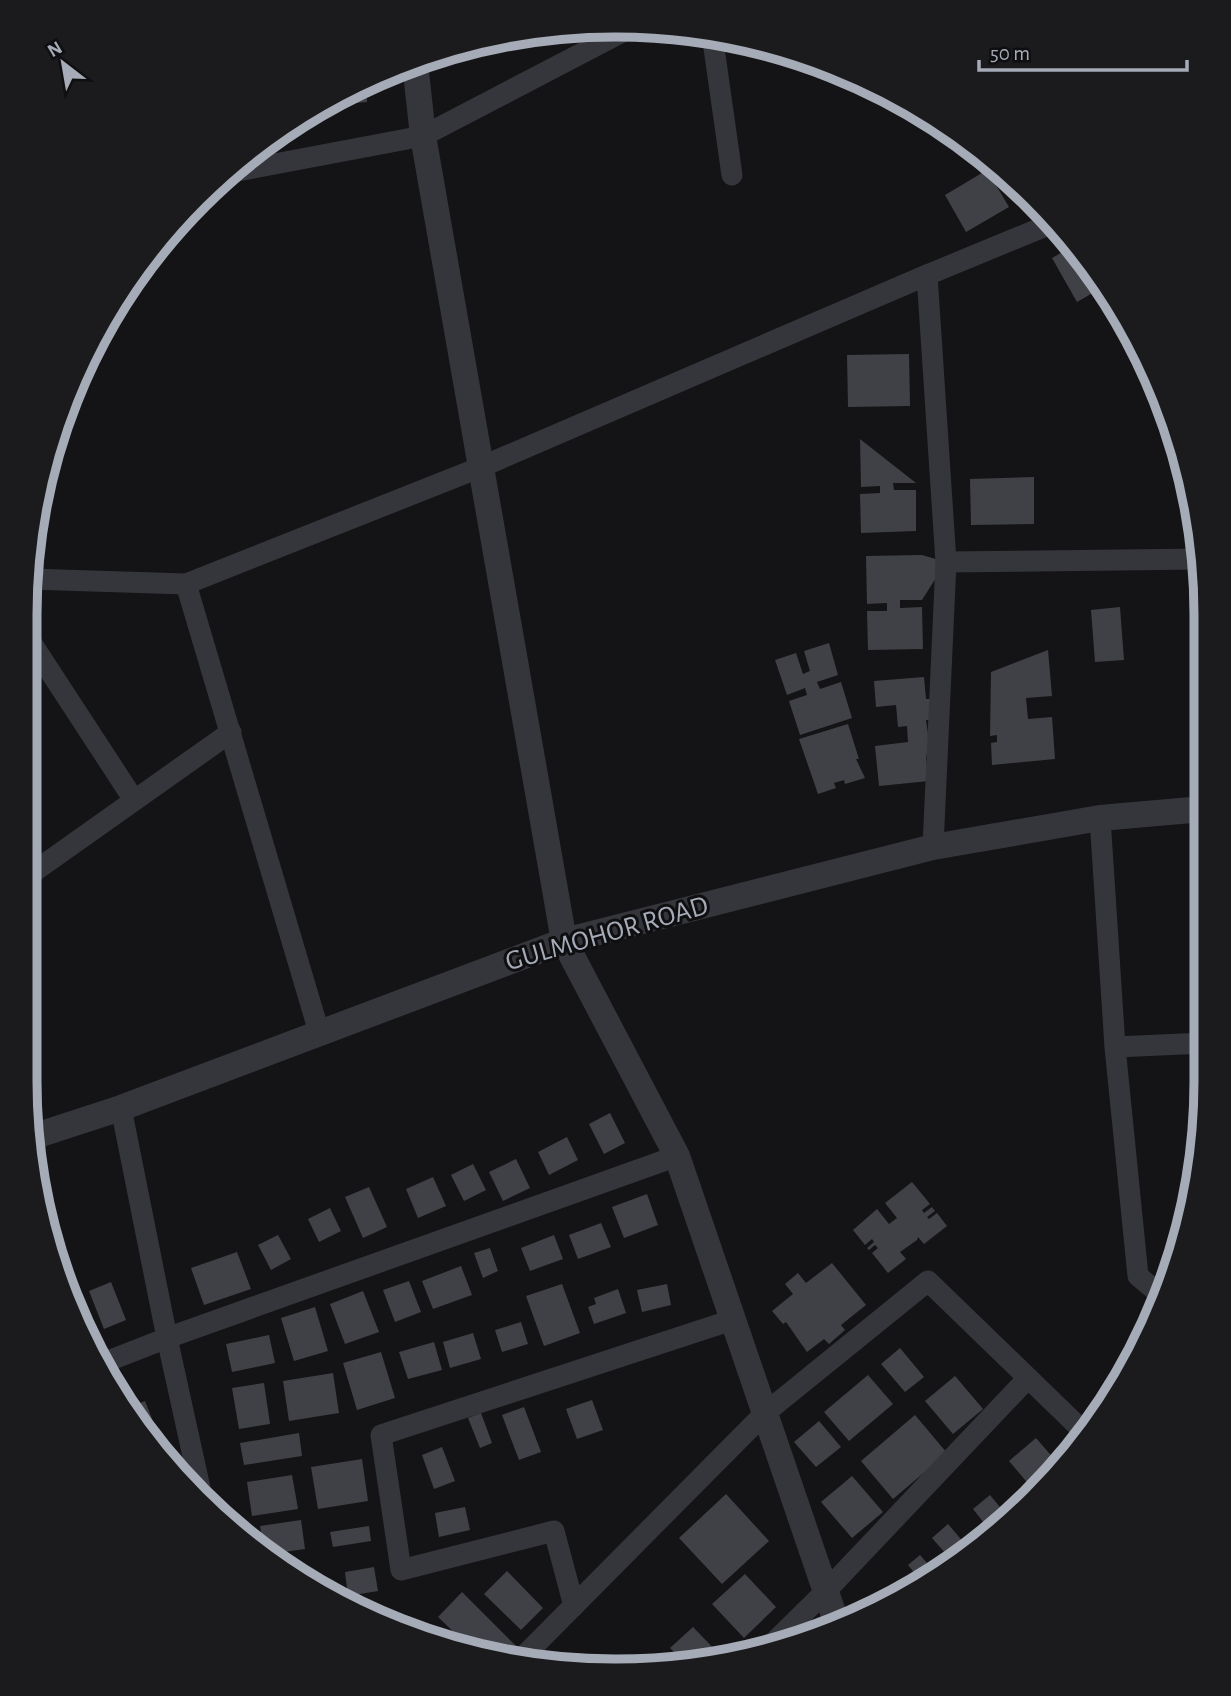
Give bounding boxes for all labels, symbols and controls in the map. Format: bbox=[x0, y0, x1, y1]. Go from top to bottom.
north arrow bbox=[28, 28, 98, 98]
scale bar bbox=[979, 28, 1187, 72]
text: N bbox=[44, 38, 66, 61]
text: 50 m bbox=[990, 43, 1030, 64]
street label: GULMOHOR ROAD bbox=[503, 892, 711, 976]

